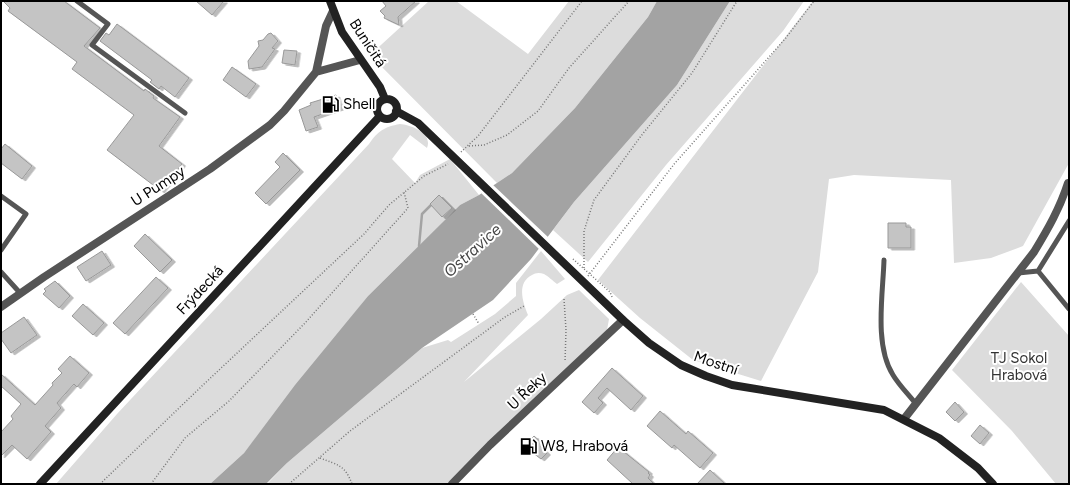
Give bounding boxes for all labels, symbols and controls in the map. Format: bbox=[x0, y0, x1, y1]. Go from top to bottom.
street label: Buničitá bbox=[346, 15, 390, 71]
fuel station icon: Shell bbox=[320, 94, 340, 114]
place label: Shell bbox=[343, 95, 375, 113]
street label: U Pumpy bbox=[128, 162, 188, 210]
water label: Ostravice bbox=[440, 220, 505, 281]
street label: Frýdecká bbox=[173, 262, 227, 318]
street label: Mostní bbox=[691, 347, 742, 379]
park label: TJ Sokol Hrabová bbox=[991, 349, 1047, 384]
street label: U Řeky bbox=[504, 368, 550, 414]
fuel station icon: W8, Hrabová bbox=[518, 436, 538, 456]
place label: W8, Hrabová bbox=[541, 437, 628, 455]

